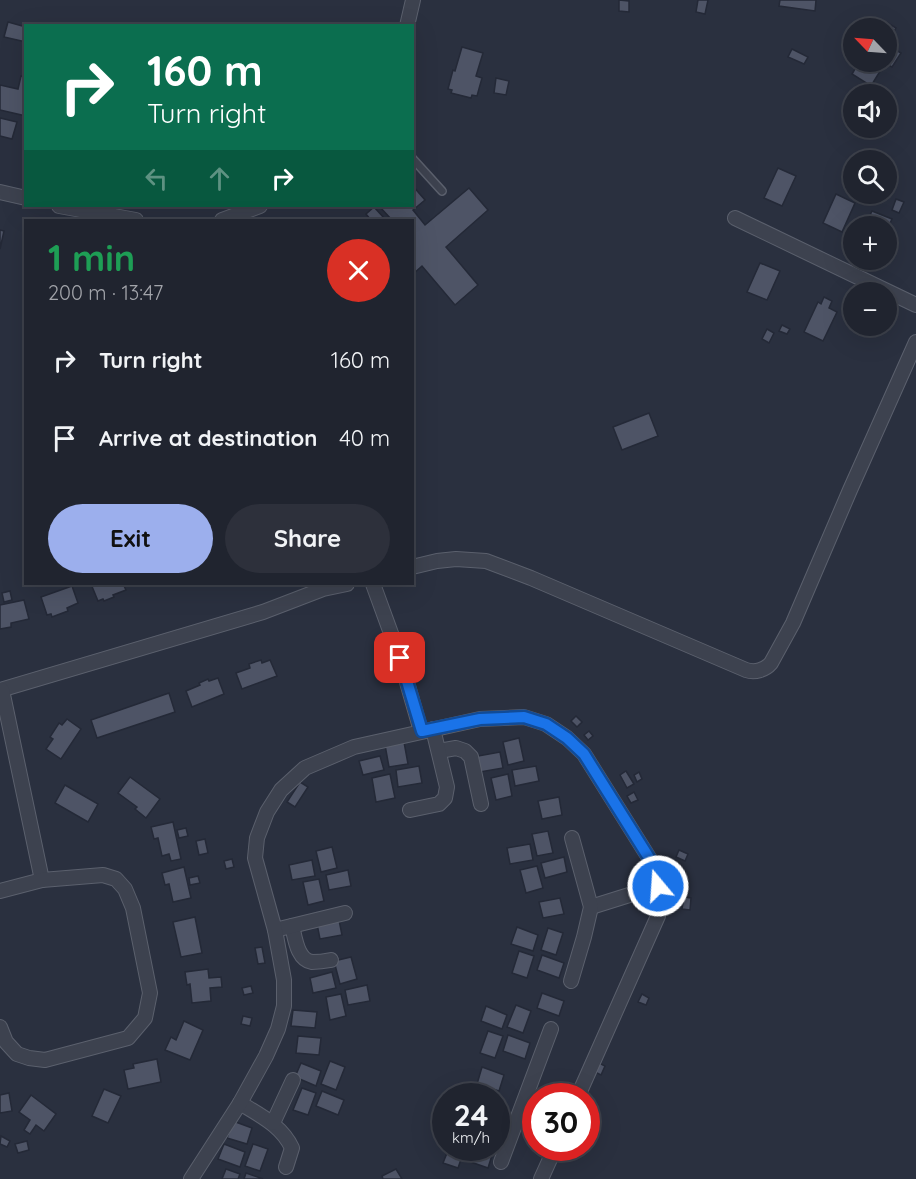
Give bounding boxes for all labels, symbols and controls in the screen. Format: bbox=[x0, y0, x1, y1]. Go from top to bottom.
north arrow bbox=[843, 18, 897, 72]
map controls bbox=[843, 18, 897, 336]
text: 160 m bbox=[147, 44, 263, 97]
icon: right bbox=[48, 48, 126, 126]
button: sound bbox=[843, 84, 897, 138]
text: Turn right bbox=[147, 96, 266, 130]
button: search bbox=[843, 150, 897, 204]
icon: left bbox=[140, 162, 173, 195]
icon: ahead bbox=[203, 162, 236, 195]
icon: right bbox=[266, 162, 299, 195]
button: + bbox=[843, 216, 897, 270]
text: 1 min bbox=[48, 235, 135, 280]
button: close bbox=[327, 239, 390, 302]
text: 200 m · 13:47 bbox=[48, 280, 163, 305]
button: − bbox=[843, 282, 897, 336]
icon: right bbox=[48, 344, 81, 377]
text: Turn right bbox=[99, 346, 203, 374]
text: 160 m bbox=[331, 346, 390, 374]
icon: arrive bbox=[48, 422, 81, 455]
text: Arrive at destination bbox=[99, 424, 317, 452]
text: 40 m bbox=[339, 424, 390, 452]
button: Exit bbox=[48, 504, 213, 573]
button: Share bbox=[225, 504, 390, 573]
pin bbox=[374, 632, 425, 683]
icon: arrive bbox=[383, 641, 416, 674]
position arrow bbox=[626, 854, 690, 918]
speed limit sign: 30 bbox=[522, 1083, 600, 1161]
text: 24 bbox=[454, 1096, 488, 1134]
text: km/h bbox=[452, 1128, 490, 1147]

